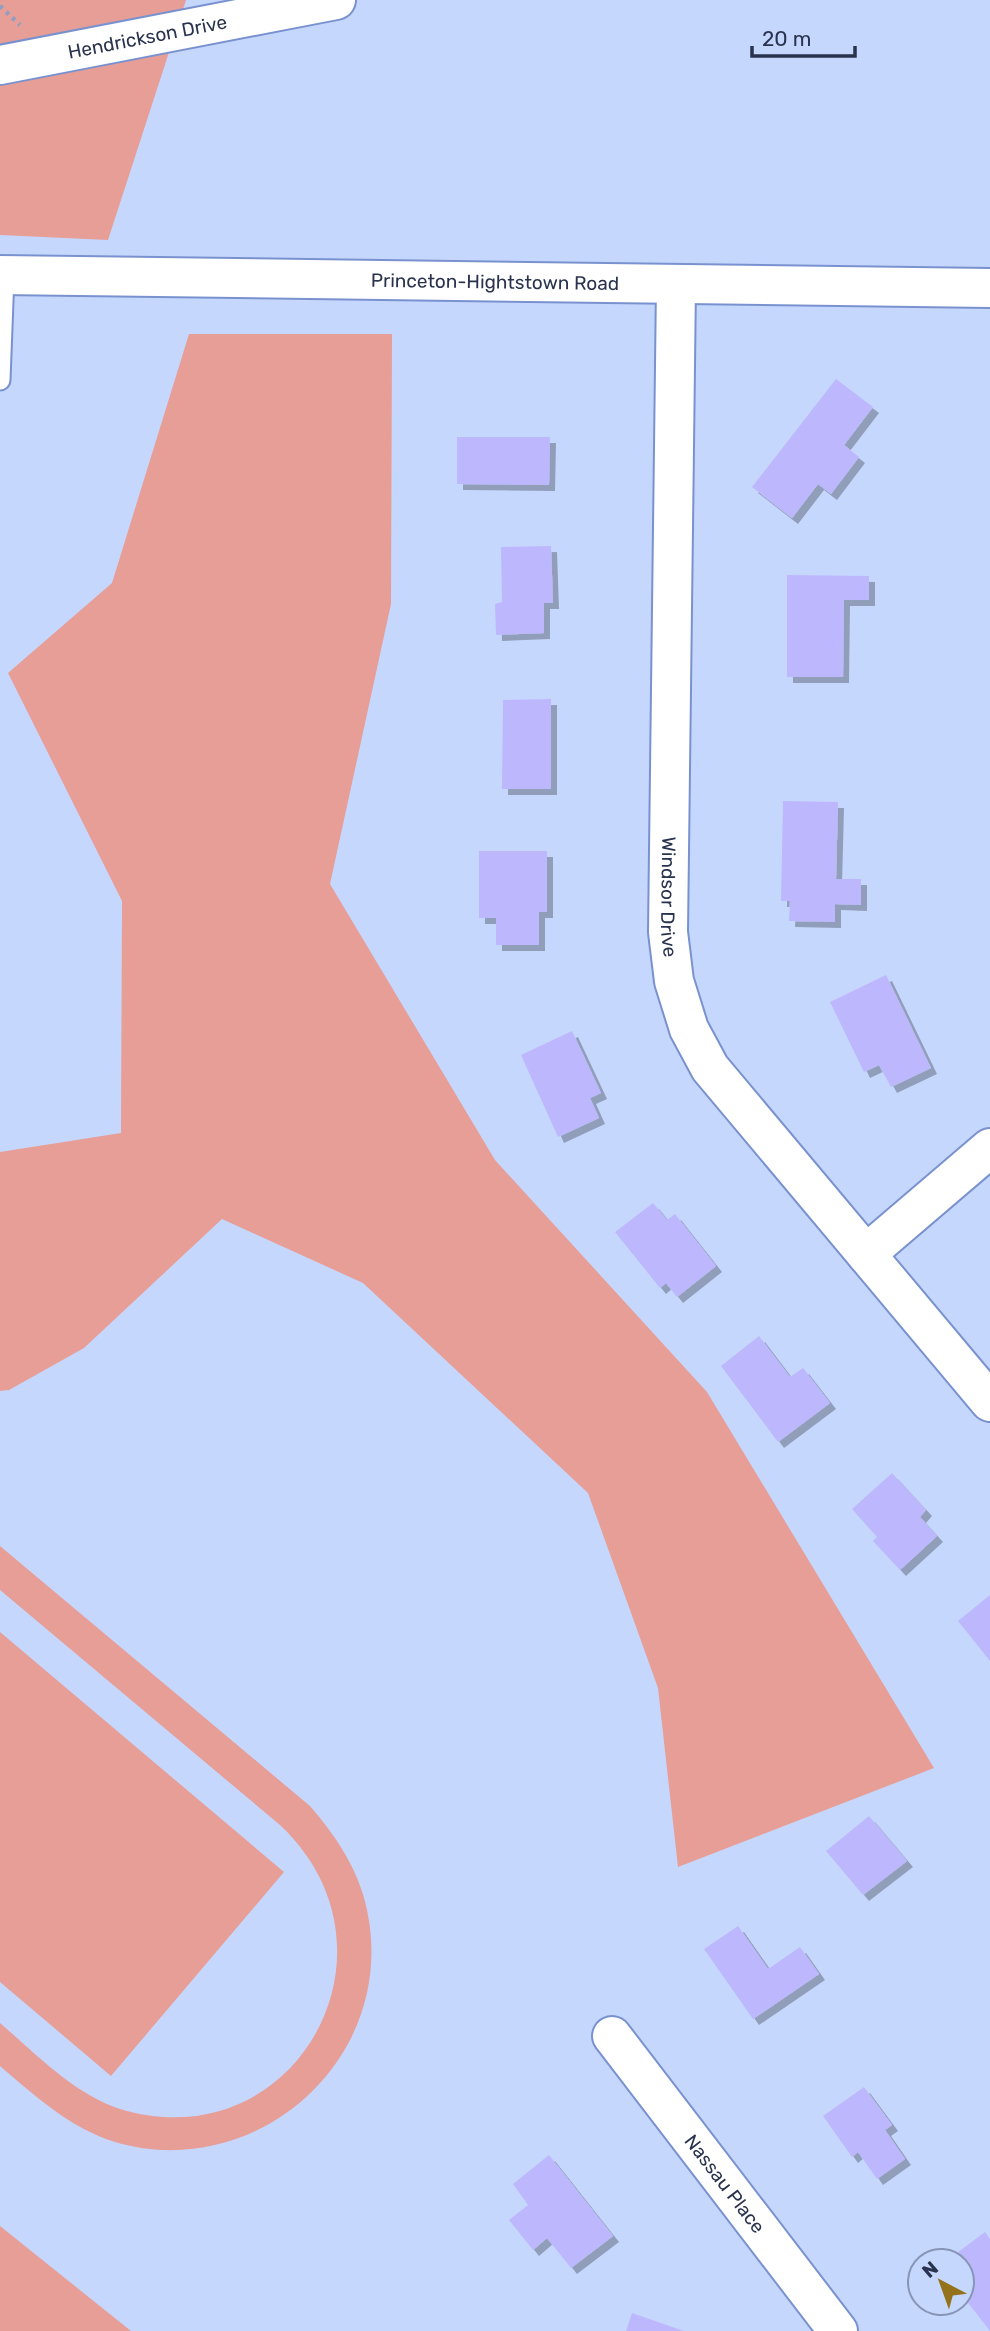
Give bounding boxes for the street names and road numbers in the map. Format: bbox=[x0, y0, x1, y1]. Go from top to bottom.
street label: Hendrickson Drive bbox=[66, 10, 229, 64]
street label: Princeton-Hightstown Road bbox=[371, 269, 619, 295]
street label: Windsor Drive bbox=[656, 837, 682, 958]
street label: Nassau Place bbox=[680, 2130, 770, 2238]

